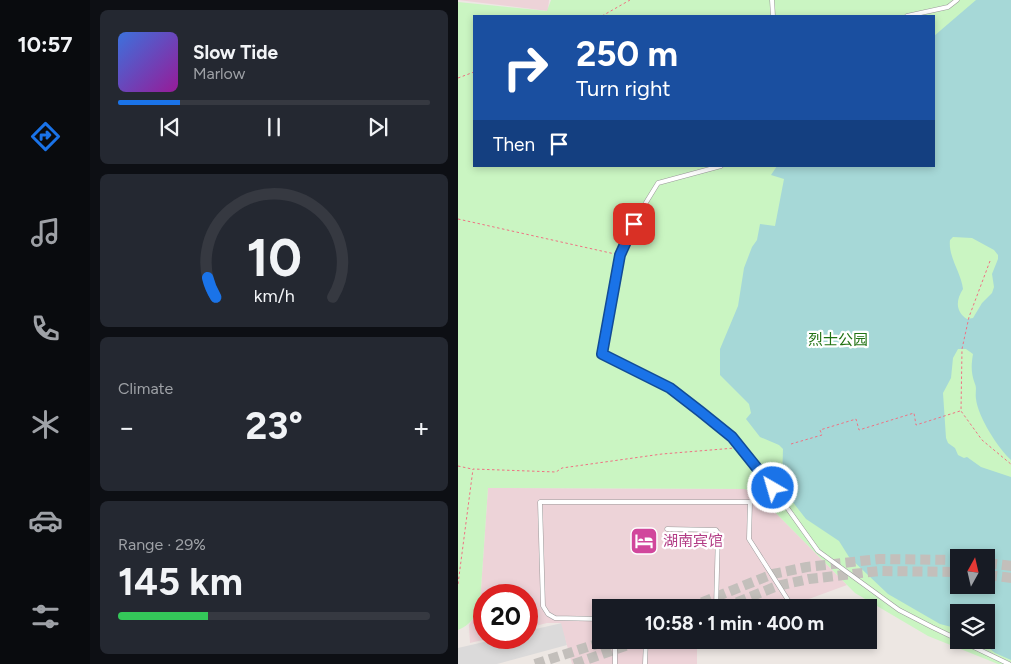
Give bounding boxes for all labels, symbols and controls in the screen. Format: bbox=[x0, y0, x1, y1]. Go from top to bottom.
text: 10:57 bbox=[17, 31, 73, 58]
text: 250 m bbox=[576, 33, 678, 75]
icon: right bbox=[493, 35, 558, 100]
text: Slow Tide bbox=[193, 41, 278, 64]
text: Marlow bbox=[193, 64, 245, 83]
text: Turn right bbox=[576, 75, 671, 102]
icon: previous bbox=[156, 113, 184, 141]
icon: pause bbox=[260, 113, 288, 141]
icon: next bbox=[364, 113, 392, 141]
icon: directions bbox=[28, 119, 63, 154]
icon: arrive bbox=[545, 130, 573, 158]
text: Then bbox=[493, 133, 535, 156]
pin bbox=[613, 203, 655, 245]
icon: arrive bbox=[620, 210, 648, 238]
icon: music bbox=[28, 215, 63, 250]
text: 10 bbox=[246, 227, 302, 289]
text: km/h bbox=[254, 285, 294, 306]
icon: phone bbox=[28, 311, 63, 346]
park label: 烈士公园 bbox=[808, 331, 868, 349]
text: Climate bbox=[118, 379, 173, 398]
text: 23° bbox=[245, 403, 303, 449]
icon: climate bbox=[28, 407, 63, 442]
text: − bbox=[118, 410, 135, 444]
text: + bbox=[413, 410, 430, 444]
position arrow bbox=[746, 461, 798, 513]
icon: car bbox=[28, 503, 63, 538]
hotel icon: 湖南宾馆 bbox=[629, 526, 659, 556]
place label: 湖南宾馆 bbox=[663, 532, 723, 550]
text: Range · 29% bbox=[118, 535, 206, 554]
north arrow bbox=[950, 549, 996, 594]
map controls bbox=[950, 549, 995, 649]
text: 145 km bbox=[118, 559, 243, 605]
speed limit sign: 20 bbox=[473, 584, 538, 649]
icon: filters bbox=[28, 599, 63, 634]
button: layers bbox=[950, 604, 995, 649]
text: 10:58 · 1 min · 400 m bbox=[645, 612, 824, 635]

